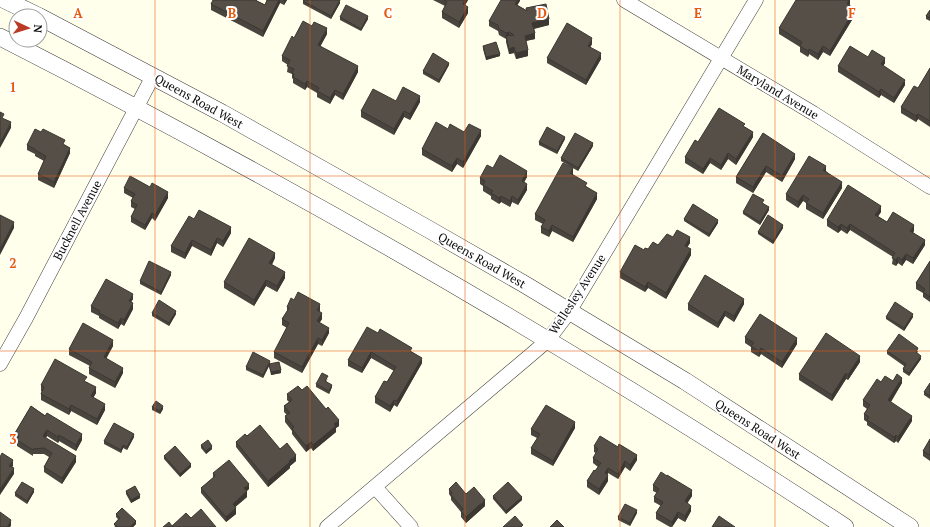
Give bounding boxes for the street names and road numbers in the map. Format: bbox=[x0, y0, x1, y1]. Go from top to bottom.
street label: Maryland Avenue bbox=[734, 62, 822, 122]
street label: Queens Road West bbox=[152, 70, 246, 132]
street label: Bucknell Avenue bbox=[50, 177, 104, 263]
street label: Queens Road West bbox=[435, 229, 529, 291]
street label: Wellesley Avenue bbox=[546, 251, 608, 337]
street label: Queens Road West bbox=[712, 396, 804, 463]

